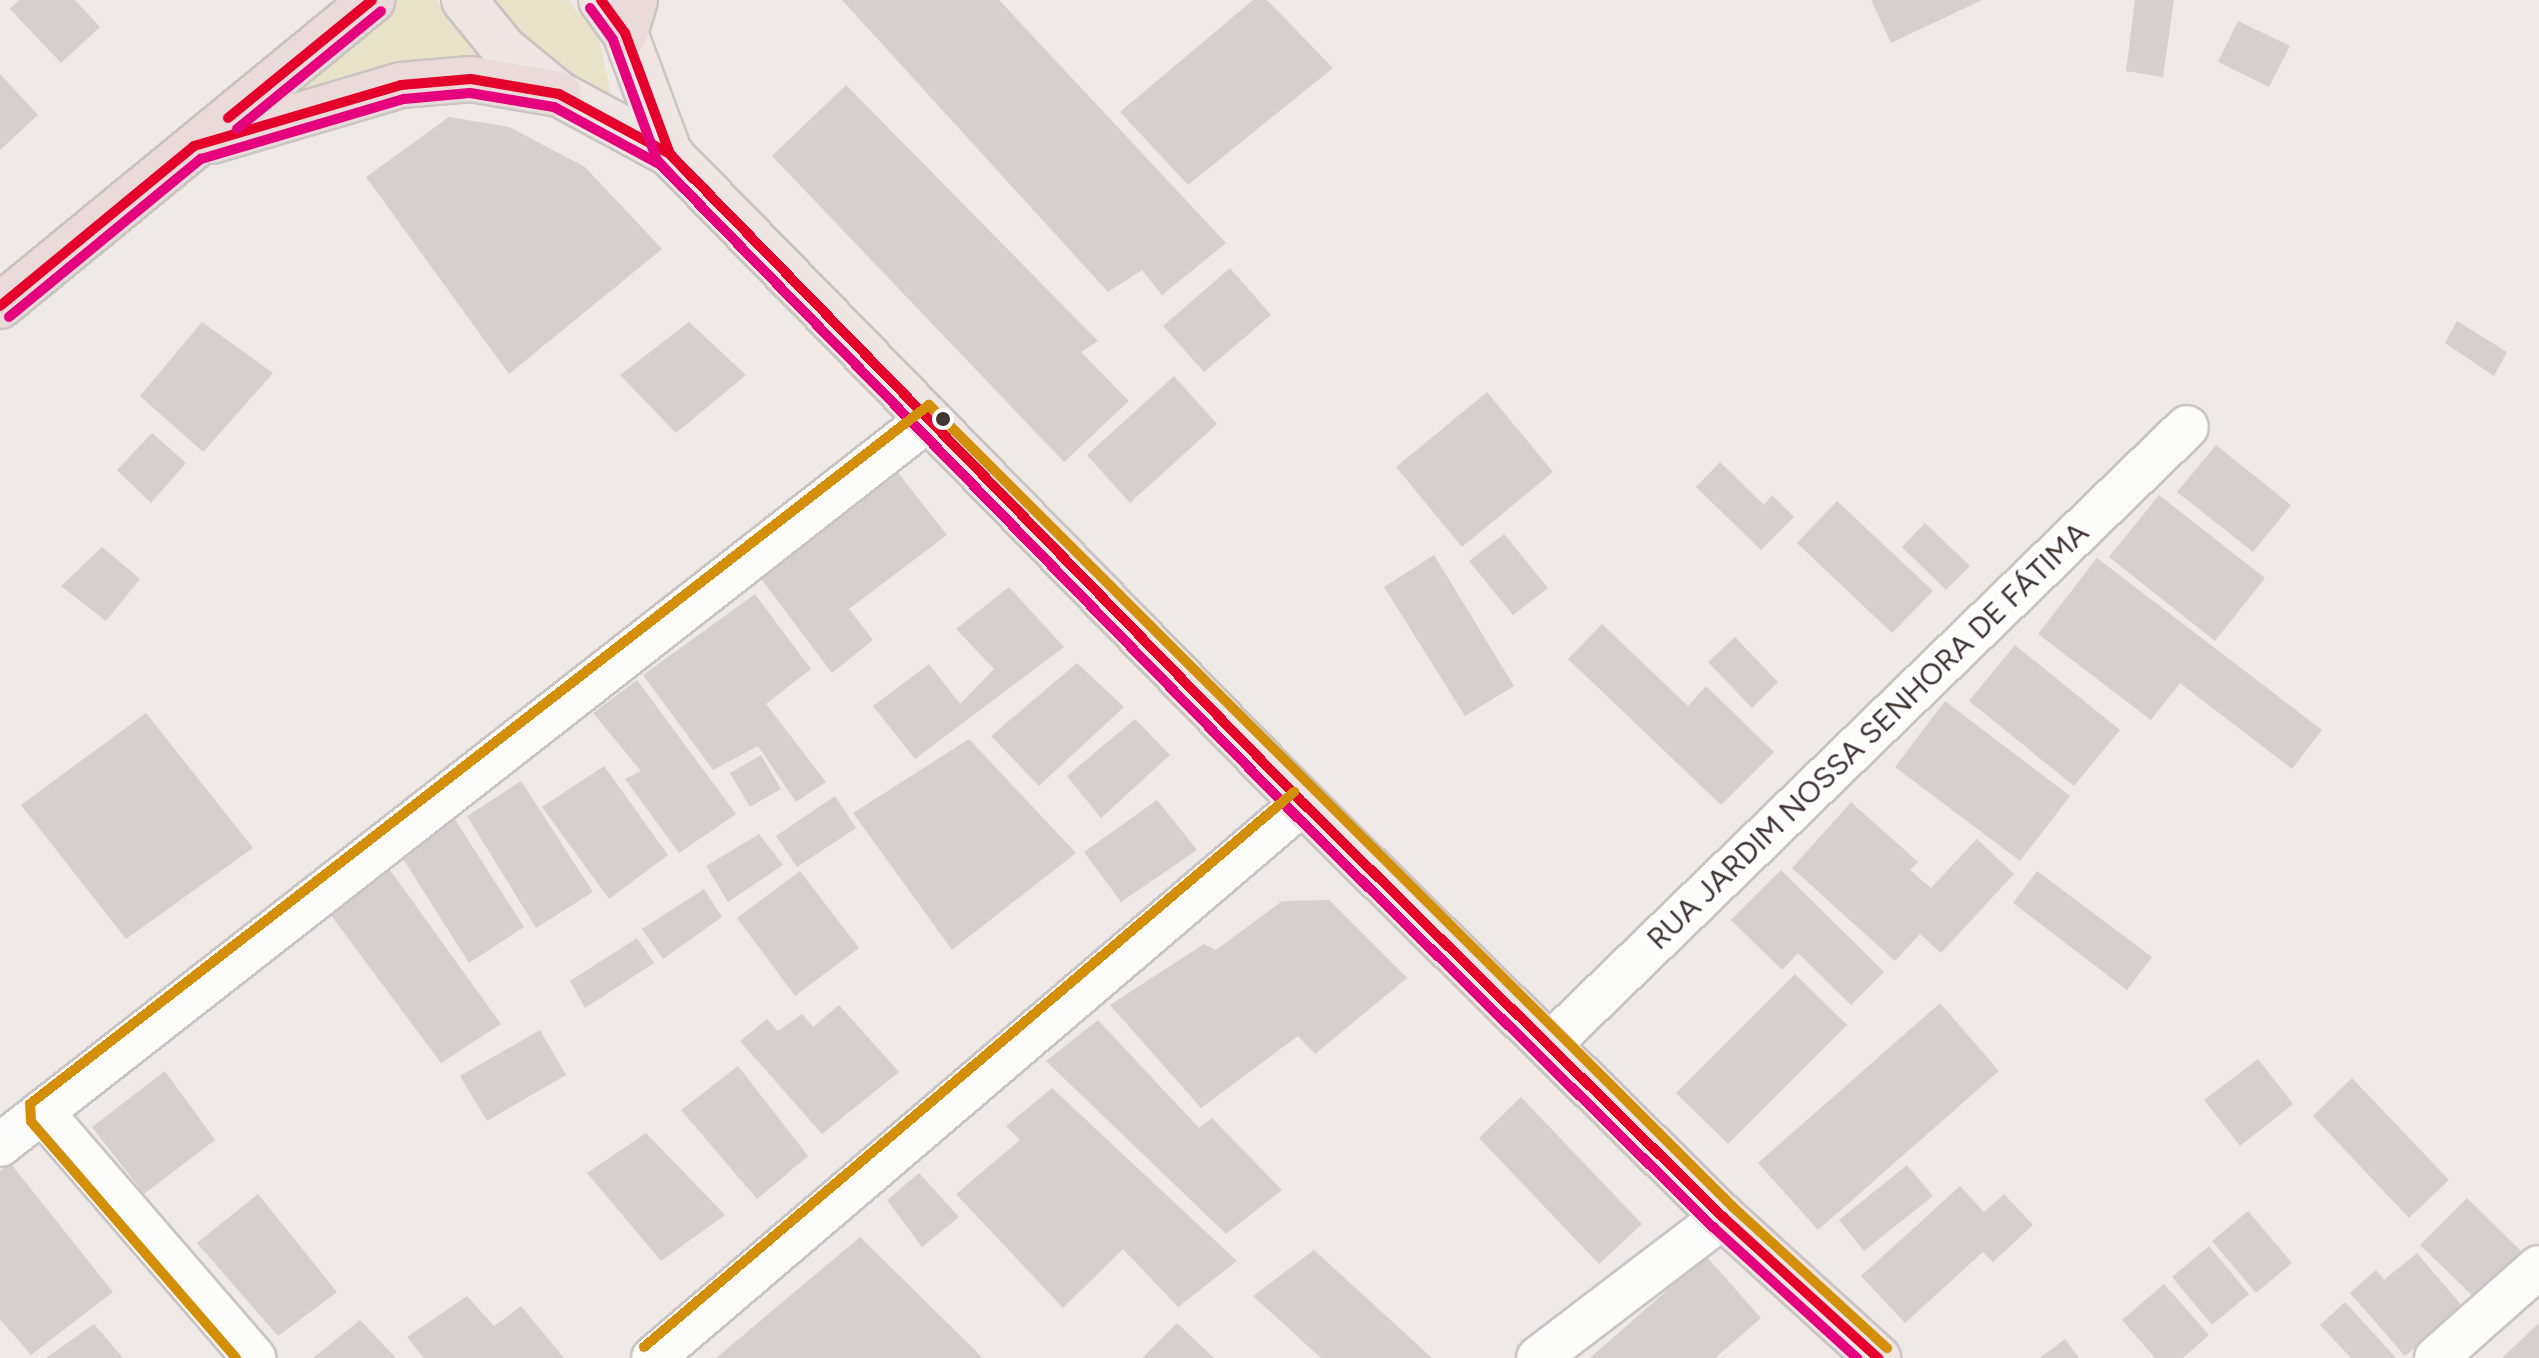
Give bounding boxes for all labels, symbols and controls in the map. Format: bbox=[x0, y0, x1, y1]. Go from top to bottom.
unlabelled marker bbox=[935, 411, 951, 427]
street label: RUA JARDIM NOSSA SENHORA DE FÁTIMA bbox=[1640, 515, 2096, 957]

